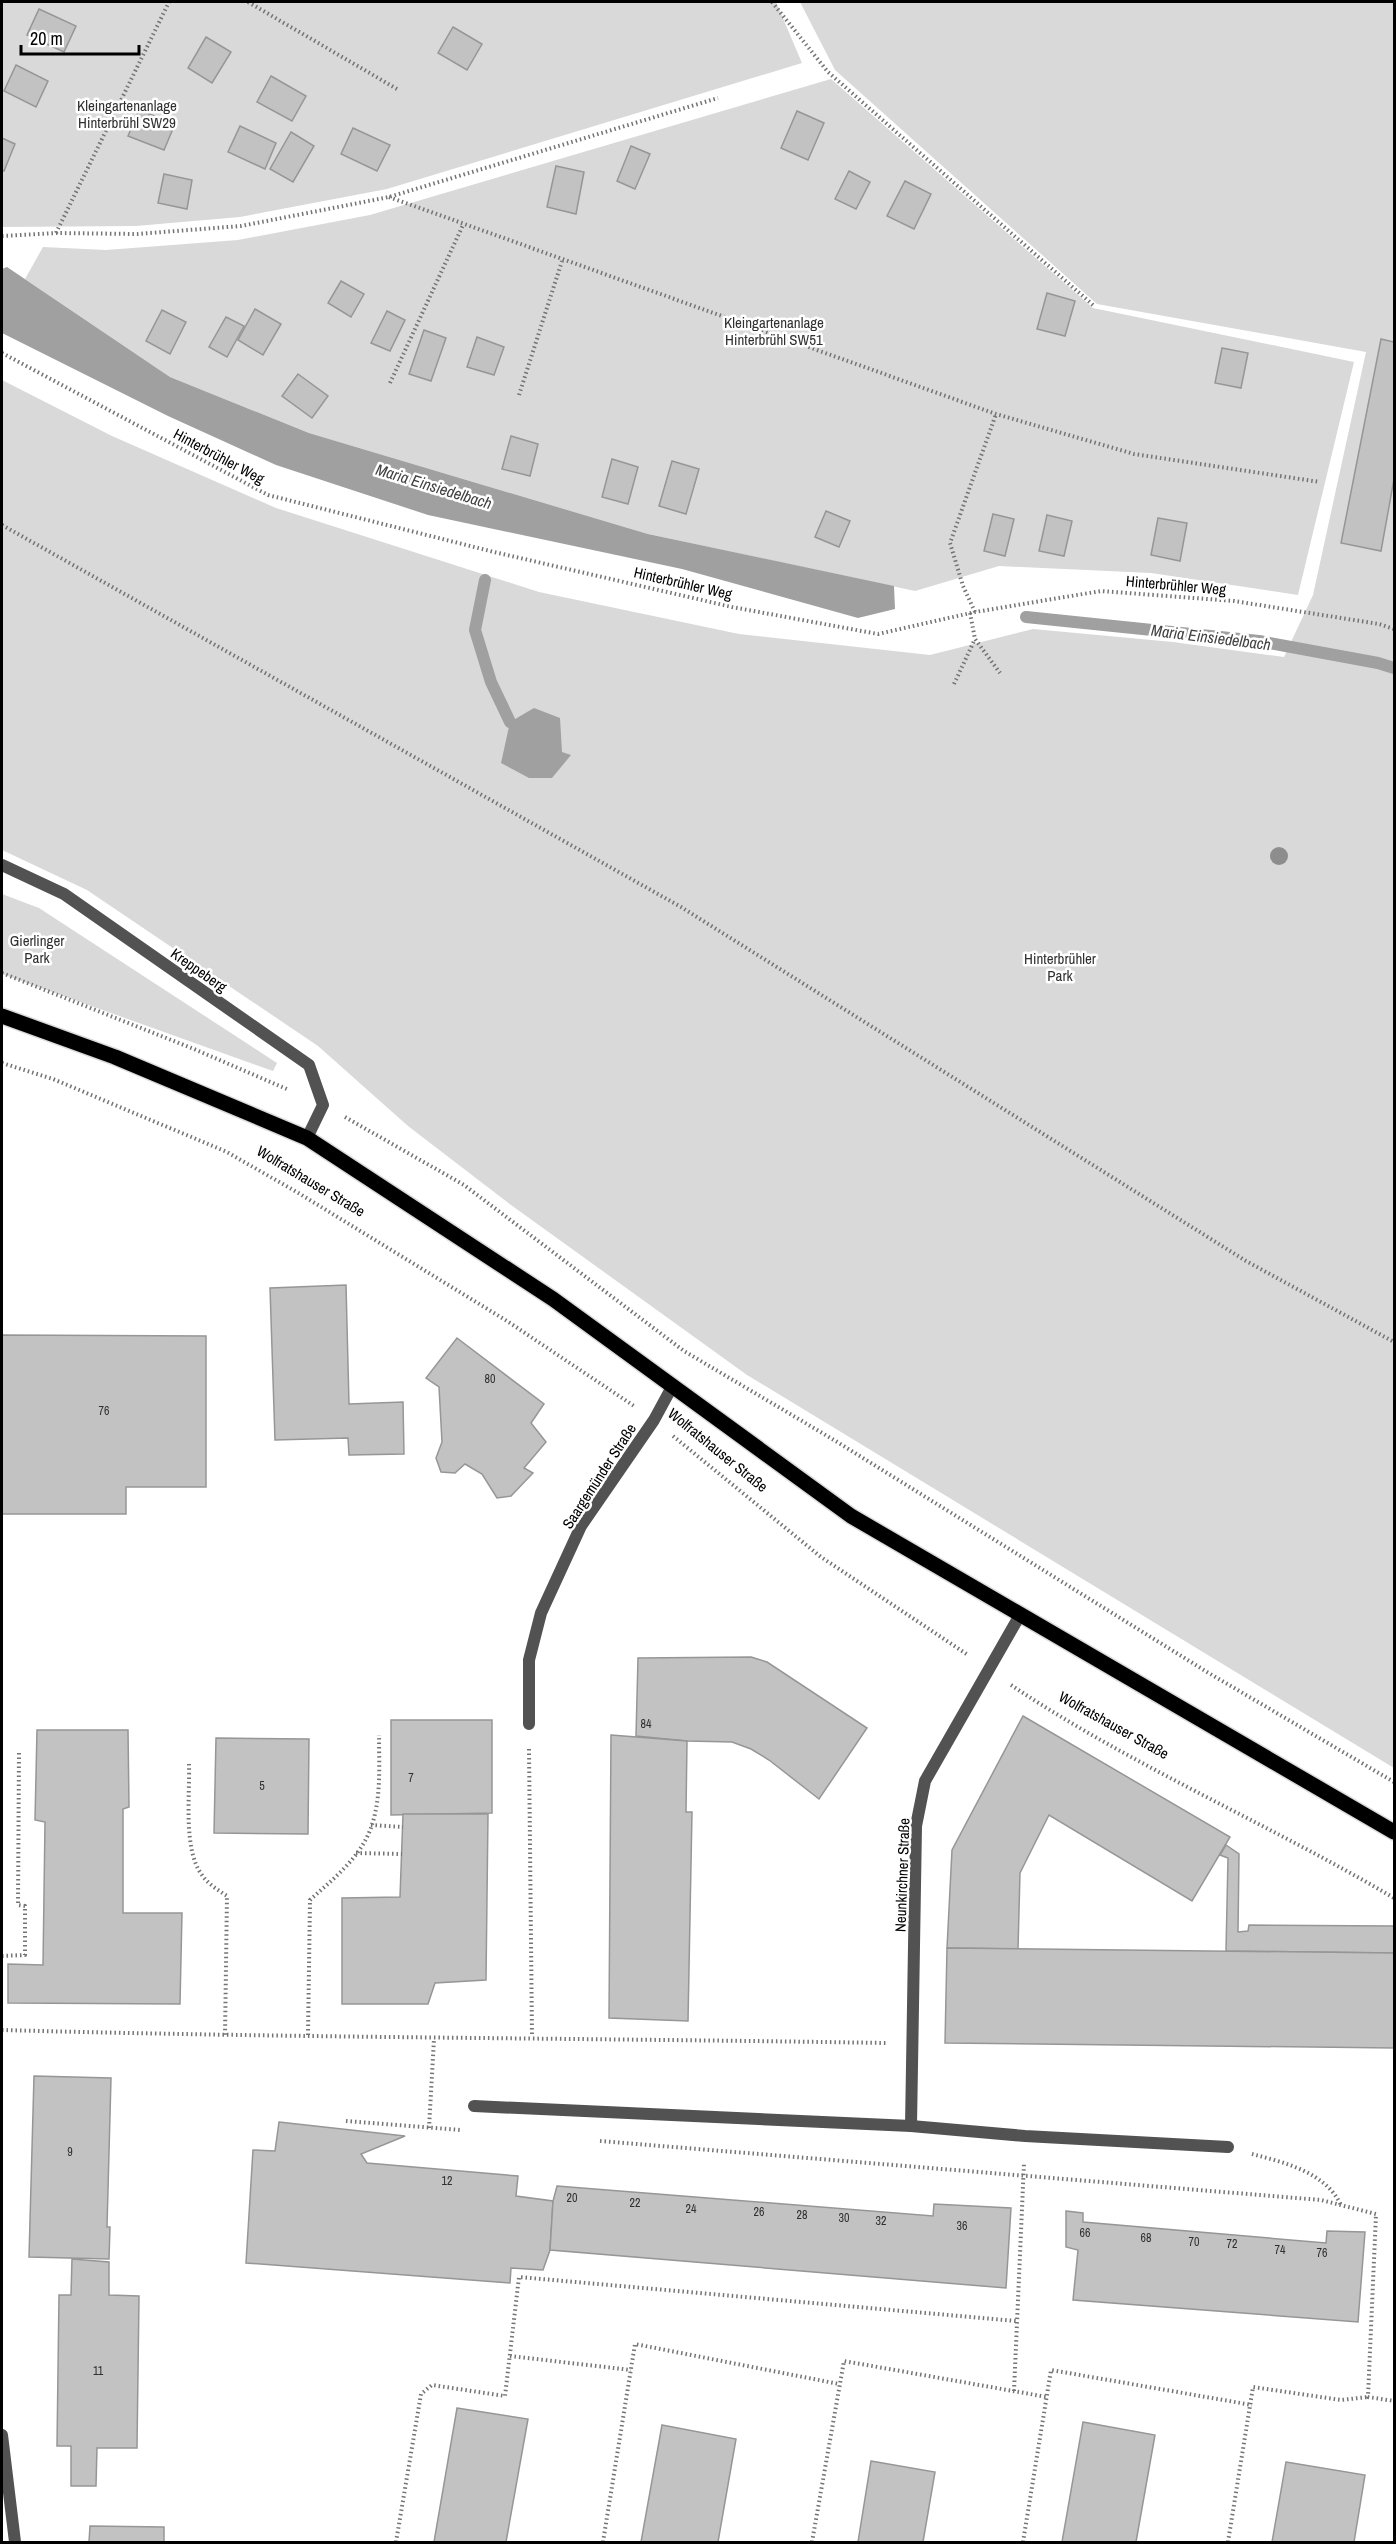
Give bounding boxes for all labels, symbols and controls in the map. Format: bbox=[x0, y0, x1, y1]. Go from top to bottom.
scale bar bbox=[21, 18, 140, 56]
text: 20 m bbox=[30, 26, 63, 51]
park label: Kleingartenanlage Hinterbrühl SW29 bbox=[77, 95, 177, 133]
park label: Kleingartenanlage Hinterbrühl SW51 bbox=[724, 312, 824, 350]
street label: Hinterbrühler Weg bbox=[170, 423, 268, 489]
water label: Maria Einsiedelbach bbox=[373, 458, 495, 514]
street label: Hinterbrühler Weg bbox=[632, 561, 734, 605]
street label: Hinterbrühler Weg bbox=[1125, 570, 1227, 600]
water label: Maria Einsiedelbach bbox=[1150, 619, 1272, 655]
park label: Gierlinger Park bbox=[10, 930, 64, 968]
street label: Kreppeberg bbox=[167, 943, 231, 997]
park label: Hinterbrühler Park bbox=[1024, 948, 1096, 986]
street label: Wolfratshauser Straße bbox=[253, 1140, 369, 1222]
house number: 80 bbox=[485, 1371, 495, 1387]
house number: 76 bbox=[99, 1403, 109, 1419]
street label: Wolfratshauser Straße bbox=[664, 1403, 772, 1497]
street label: Saargemünder Straße bbox=[557, 1419, 641, 1533]
street label: Wolfratshauser Straße bbox=[1055, 1686, 1173, 1764]
house number: 84 bbox=[641, 1716, 652, 1732]
house number: 7 bbox=[408, 1770, 414, 1786]
house number: 5 bbox=[259, 1778, 265, 1794]
street label: Neunkirchner Straße bbox=[890, 1817, 914, 1932]
house number: 9 bbox=[67, 2144, 73, 2160]
house number: 12 bbox=[442, 2173, 452, 2189]
house number: 20 bbox=[567, 2190, 577, 2206]
house number: 22 bbox=[630, 2195, 640, 2211]
house number: 24 bbox=[686, 2201, 697, 2217]
house number: 26 bbox=[754, 2204, 764, 2220]
house number: 28 bbox=[797, 2207, 807, 2223]
house number: 30 bbox=[839, 2210, 849, 2226]
house number: 32 bbox=[876, 2213, 886, 2229]
house number: 36 bbox=[957, 2218, 967, 2234]
house number: 66 bbox=[1080, 2225, 1090, 2241]
house number: 68 bbox=[1141, 2230, 1151, 2246]
house number: 70 bbox=[1189, 2234, 1199, 2250]
house number: 72 bbox=[1227, 2236, 1237, 2252]
house number: 74 bbox=[1275, 2242, 1286, 2258]
house number: 76 bbox=[1317, 2245, 1327, 2261]
house number: 11 bbox=[93, 2363, 104, 2379]

